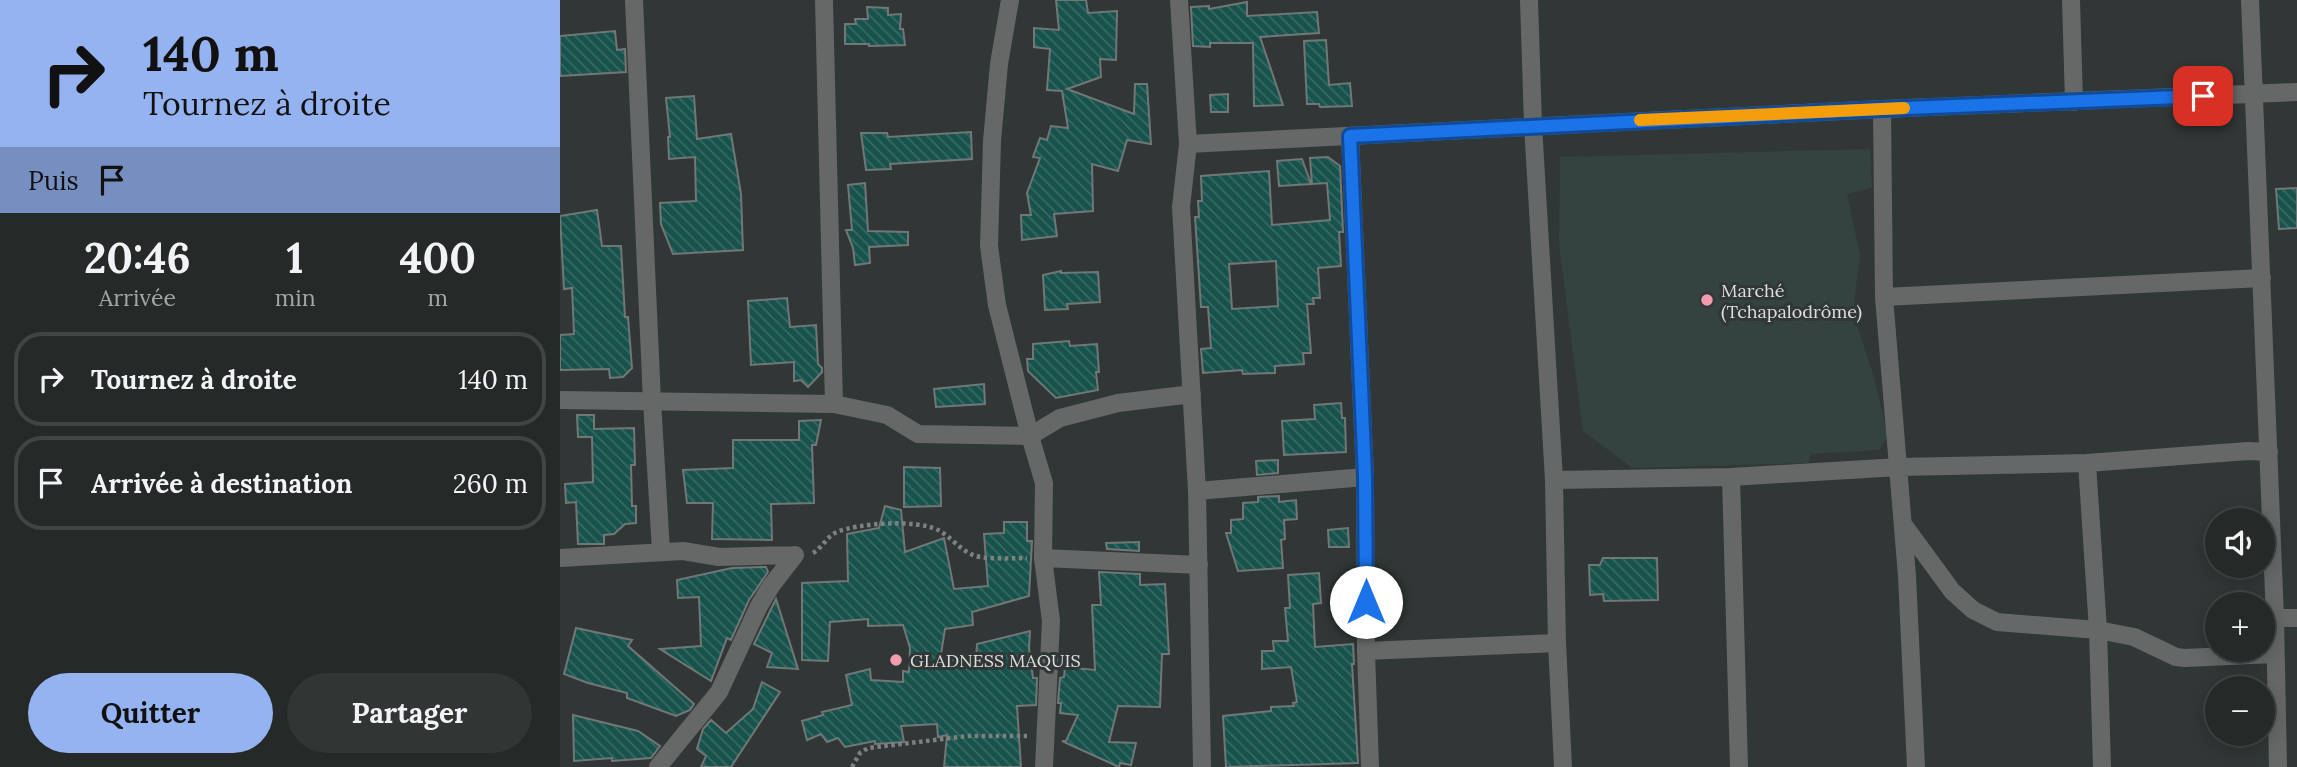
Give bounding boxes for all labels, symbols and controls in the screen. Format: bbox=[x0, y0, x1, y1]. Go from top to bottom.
text: 140 m bbox=[143, 22, 279, 84]
icon: right bbox=[28, 28, 119, 119]
pin bbox=[2173, 66, 2233, 126]
icon: arrive bbox=[2184, 77, 2222, 115]
text: Tournez à droite bbox=[143, 83, 391, 124]
icon: arrive bbox=[93, 161, 131, 199]
text: Puis bbox=[28, 164, 79, 197]
text: 20:46 bbox=[84, 231, 191, 285]
text: 1 bbox=[287, 231, 304, 285]
text: 400 bbox=[400, 231, 476, 285]
place label: Marché (Tchapalodrôme) bbox=[1721, 279, 1862, 323]
text: Arrivée bbox=[99, 283, 176, 312]
text: min bbox=[275, 283, 316, 312]
text: m bbox=[428, 283, 448, 312]
marker: Marché (Tchapalodrôme) bbox=[1699, 292, 1715, 308]
icon: right bbox=[32, 360, 70, 398]
text: Tournez à droite bbox=[91, 363, 297, 396]
text: 140 m bbox=[458, 363, 528, 396]
icon: arrive bbox=[32, 464, 70, 502]
text: Arrivée à destination bbox=[91, 467, 352, 500]
text: 260 m bbox=[453, 467, 528, 500]
map controls bbox=[2205, 508, 2275, 746]
button: sound bbox=[2205, 508, 2275, 578]
position arrow bbox=[1329, 565, 1403, 639]
button: + bbox=[2205, 592, 2275, 662]
place label: GLADNESS MAQUIS bbox=[910, 649, 1081, 672]
marker: GLADNESS MAQUIS bbox=[888, 652, 904, 668]
button: Quitter bbox=[28, 673, 273, 753]
button: Partager bbox=[287, 673, 532, 753]
button: − bbox=[2205, 676, 2275, 746]

